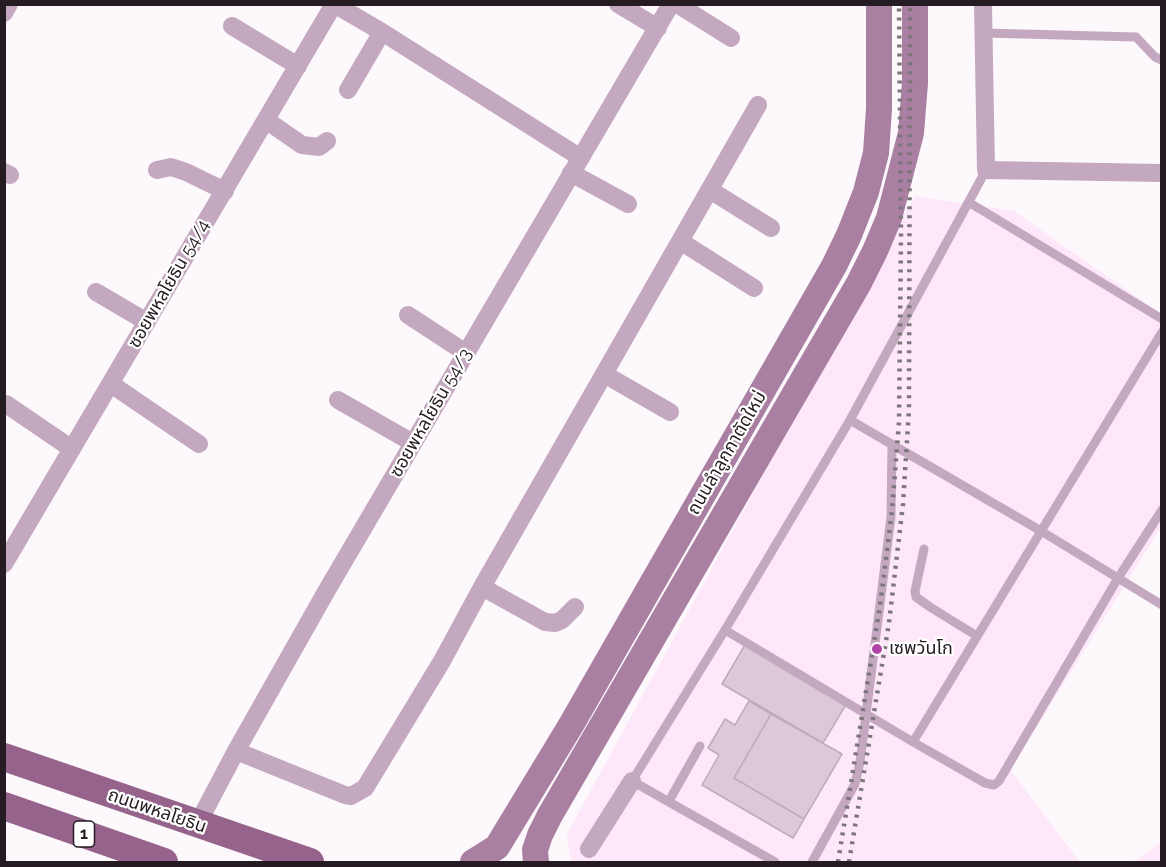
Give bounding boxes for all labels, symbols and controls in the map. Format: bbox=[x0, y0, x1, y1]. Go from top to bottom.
street label: ซอยพหลโยธิน 54/4 bbox=[124, 216, 214, 352]
street label: ซอยพหลโยธิน 54/3 bbox=[385, 345, 477, 481]
street label: ถนนลำลูกกาตัดใหม่ bbox=[683, 387, 771, 519]
place label: เซพวันโก bbox=[889, 638, 953, 660]
marker: เซพวันโก bbox=[870, 642, 884, 656]
street label: ถนนพหลโยธิน bbox=[105, 784, 209, 838]
road number: 1 bbox=[74, 821, 94, 847]

